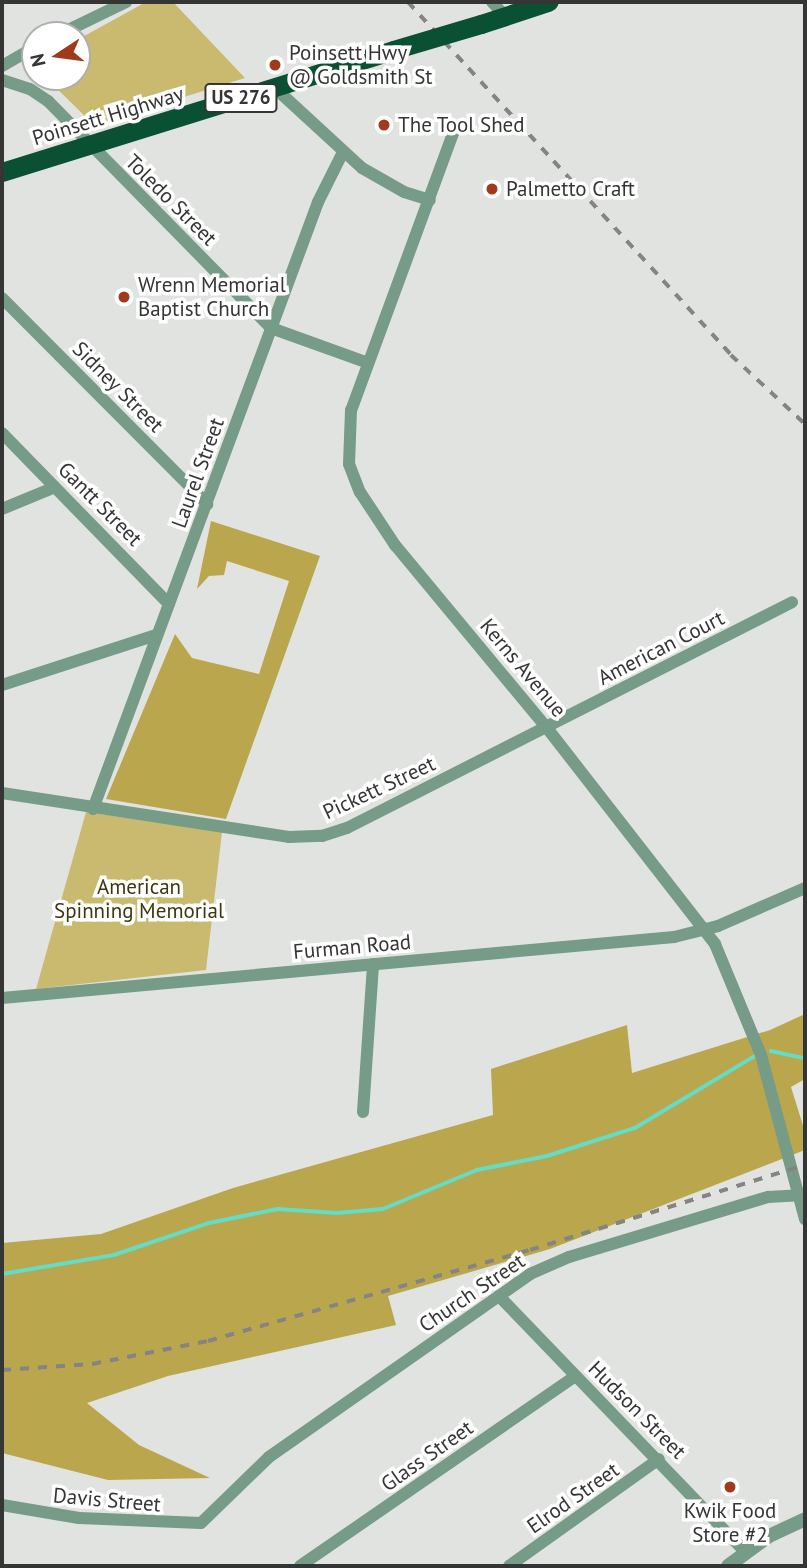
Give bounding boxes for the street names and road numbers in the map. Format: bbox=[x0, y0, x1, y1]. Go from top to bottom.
street label: Poinsett Highway bbox=[29, 81, 187, 151]
road number: US 276 bbox=[204, 82, 278, 114]
street label: Toledo Street bbox=[120, 149, 222, 251]
street label: Sidney Street bbox=[67, 336, 169, 438]
street label: Laurel Street bbox=[166, 414, 230, 532]
street label: Gantt Street bbox=[53, 457, 147, 551]
street label: American Court bbox=[594, 605, 728, 691]
street label: Kerns Avenue bbox=[474, 614, 572, 722]
street label: Pickett Street bbox=[319, 751, 439, 825]
street label: Furman Road bbox=[292, 929, 412, 965]
street label: Church Street bbox=[414, 1248, 530, 1338]
street label: Hudson Street bbox=[583, 1356, 691, 1464]
street label: Glass Street bbox=[376, 1415, 478, 1497]
street label: Elrod Street bbox=[522, 1457, 624, 1539]
street label: Davis Street bbox=[52, 1483, 162, 1517]

